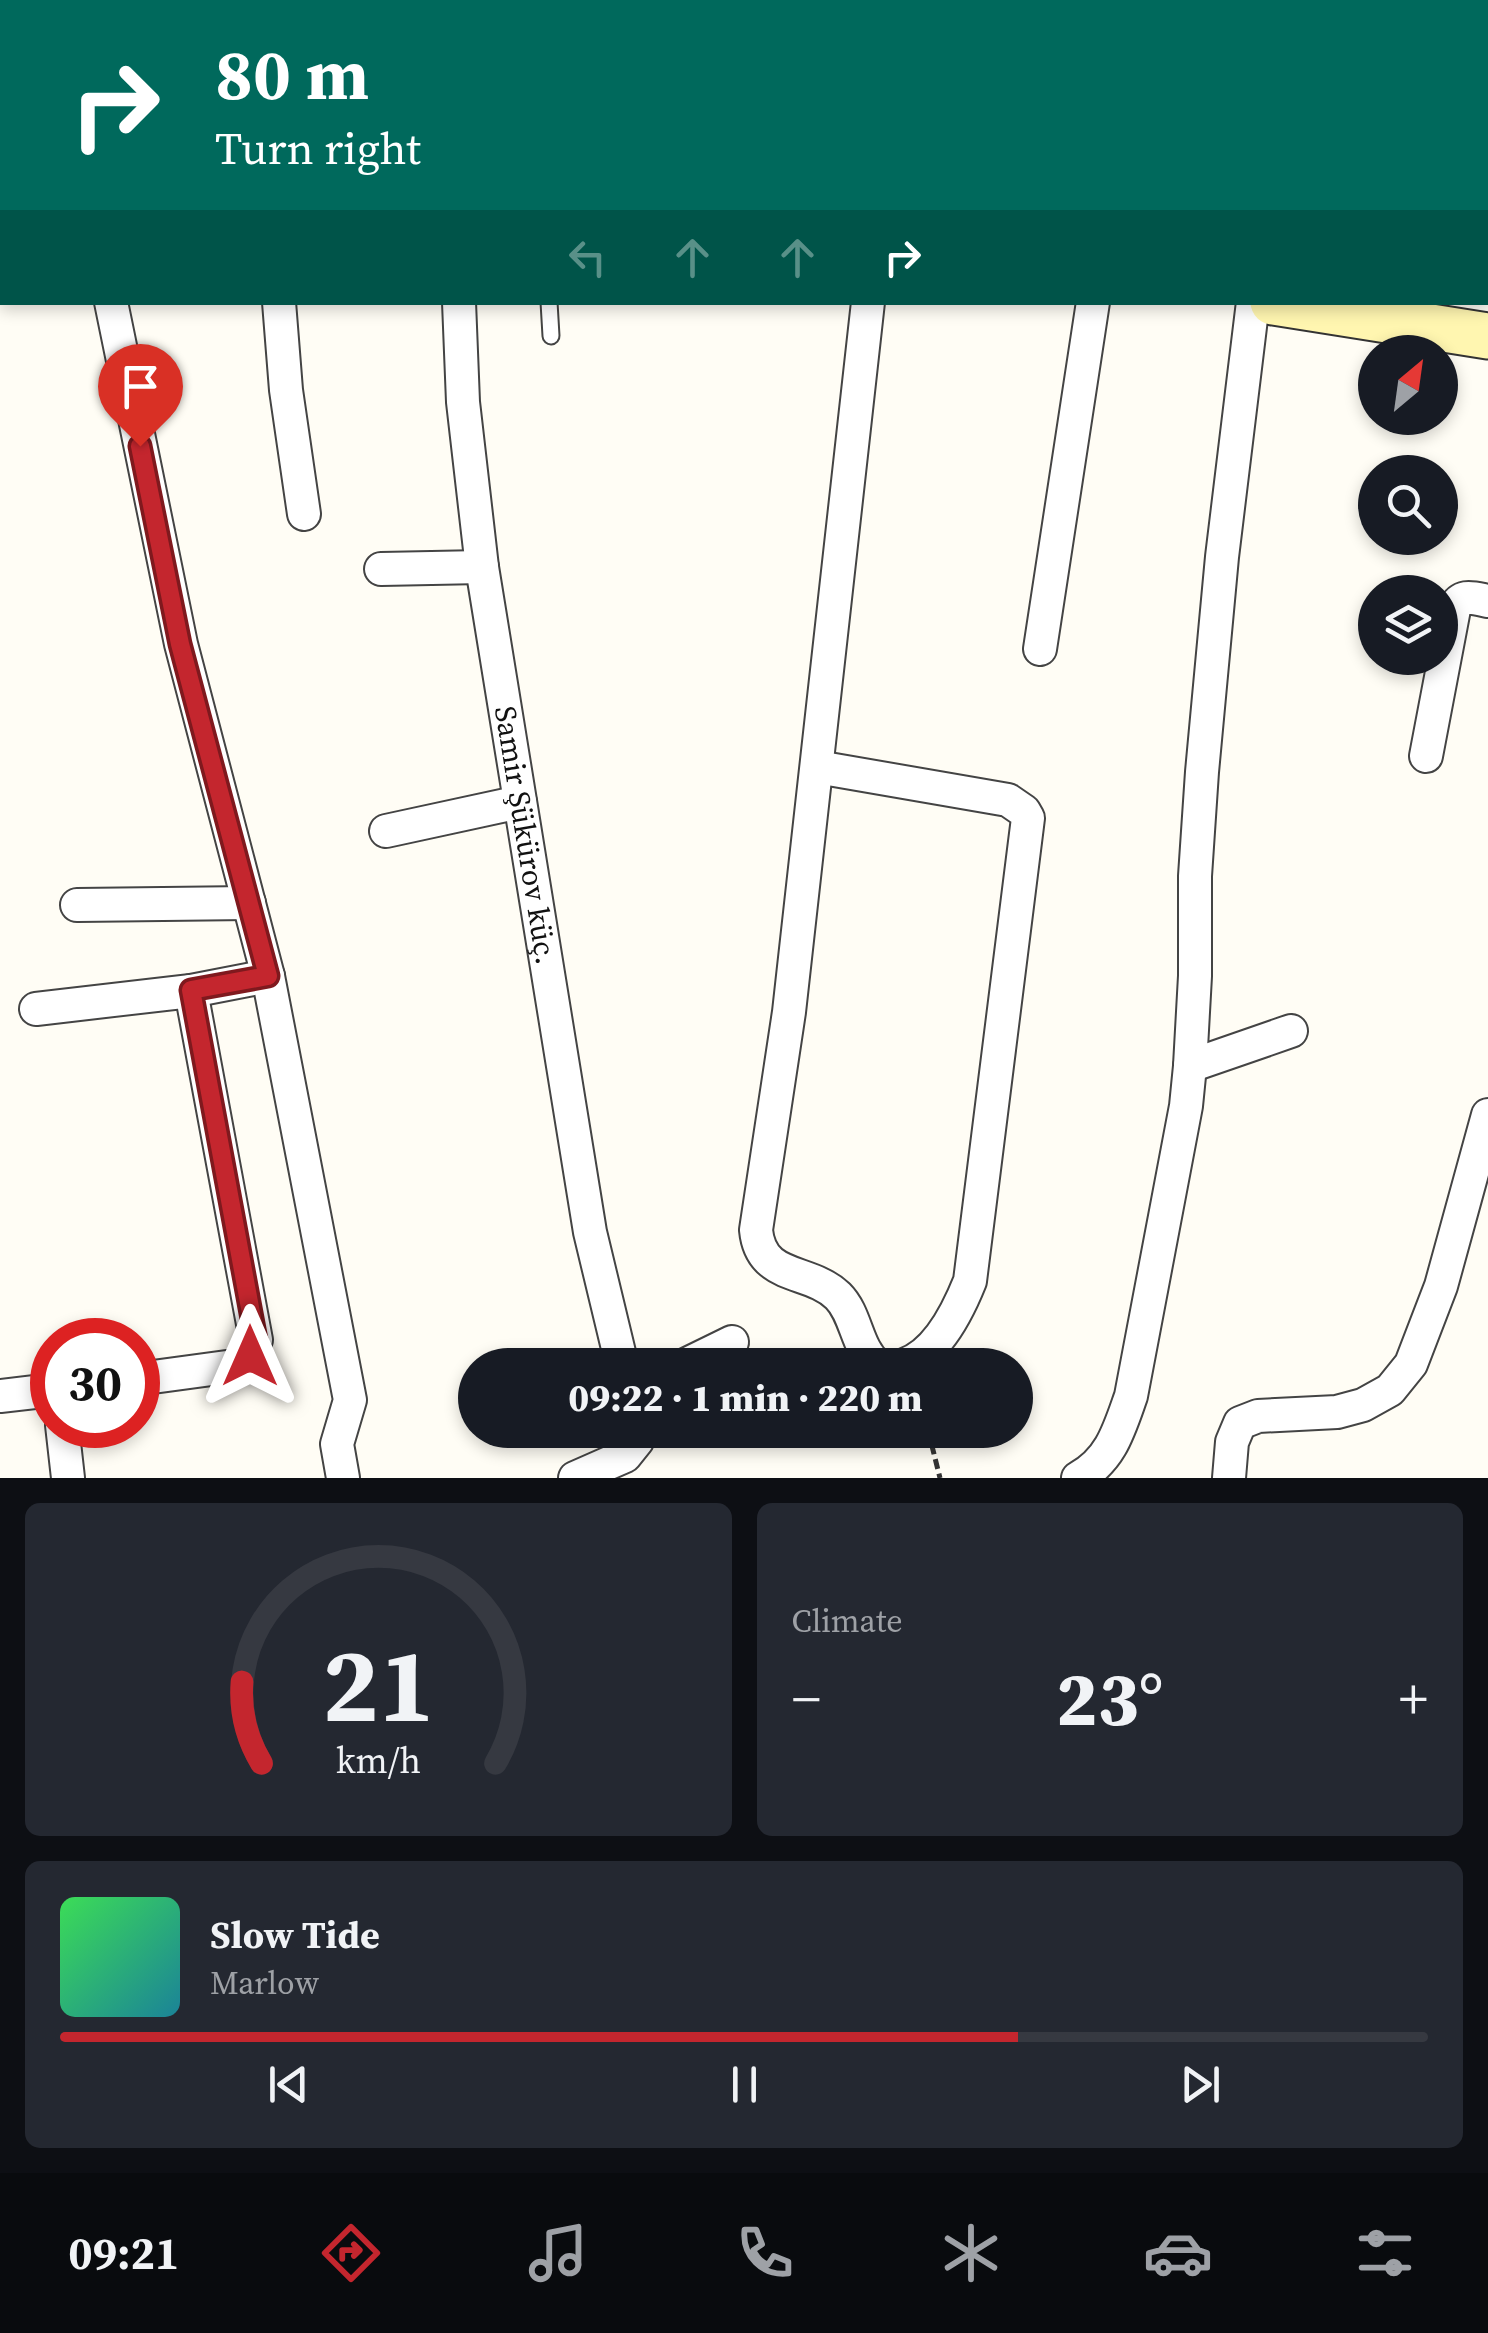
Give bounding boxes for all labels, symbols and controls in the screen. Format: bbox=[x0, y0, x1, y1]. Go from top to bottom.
text: 80 m bbox=[215, 26, 369, 122]
icon: right bbox=[50, 40, 180, 170]
text: Turn right bbox=[215, 117, 421, 179]
icon: left bbox=[560, 230, 615, 285]
icon: ahead bbox=[665, 230, 720, 285]
icon: ahead bbox=[770, 230, 825, 285]
icon: right bbox=[875, 230, 930, 285]
north arrow bbox=[1358, 335, 1458, 435]
map controls bbox=[1358, 335, 1458, 675]
pin bbox=[98, 344, 183, 447]
icon: arrive bbox=[113, 359, 168, 414]
button: search bbox=[1358, 455, 1458, 555]
button: layers bbox=[1358, 575, 1458, 675]
street label: Samir Şükürov küç. bbox=[485, 703, 567, 967]
position arrow bbox=[198, 1304, 302, 1408]
speed limit sign: 30 bbox=[30, 1318, 160, 1448]
text: 09:22 · 1 min · 220 m bbox=[568, 1372, 923, 1424]
text: Climate bbox=[792, 1599, 903, 1643]
text: 21 bbox=[322, 1613, 435, 1756]
text: 23° bbox=[1056, 1647, 1163, 1750]
text: − bbox=[792, 1661, 821, 1736]
text: + bbox=[1399, 1661, 1428, 1736]
text: km/h bbox=[336, 1736, 421, 1785]
text: Slow Tide bbox=[210, 1909, 380, 1961]
text: Marlow bbox=[210, 1961, 319, 2005]
icon: previous bbox=[261, 2057, 316, 2112]
icon: pause bbox=[717, 2057, 772, 2112]
icon: next bbox=[1173, 2057, 1228, 2112]
icon: directions bbox=[316, 2218, 386, 2288]
icon: music bbox=[523, 2218, 593, 2288]
icon: phone bbox=[730, 2218, 800, 2288]
icon: climate bbox=[936, 2218, 1006, 2288]
icon: car bbox=[1143, 2218, 1213, 2288]
icon: filters bbox=[1350, 2218, 1420, 2288]
text: 09:21 bbox=[68, 2222, 179, 2284]

